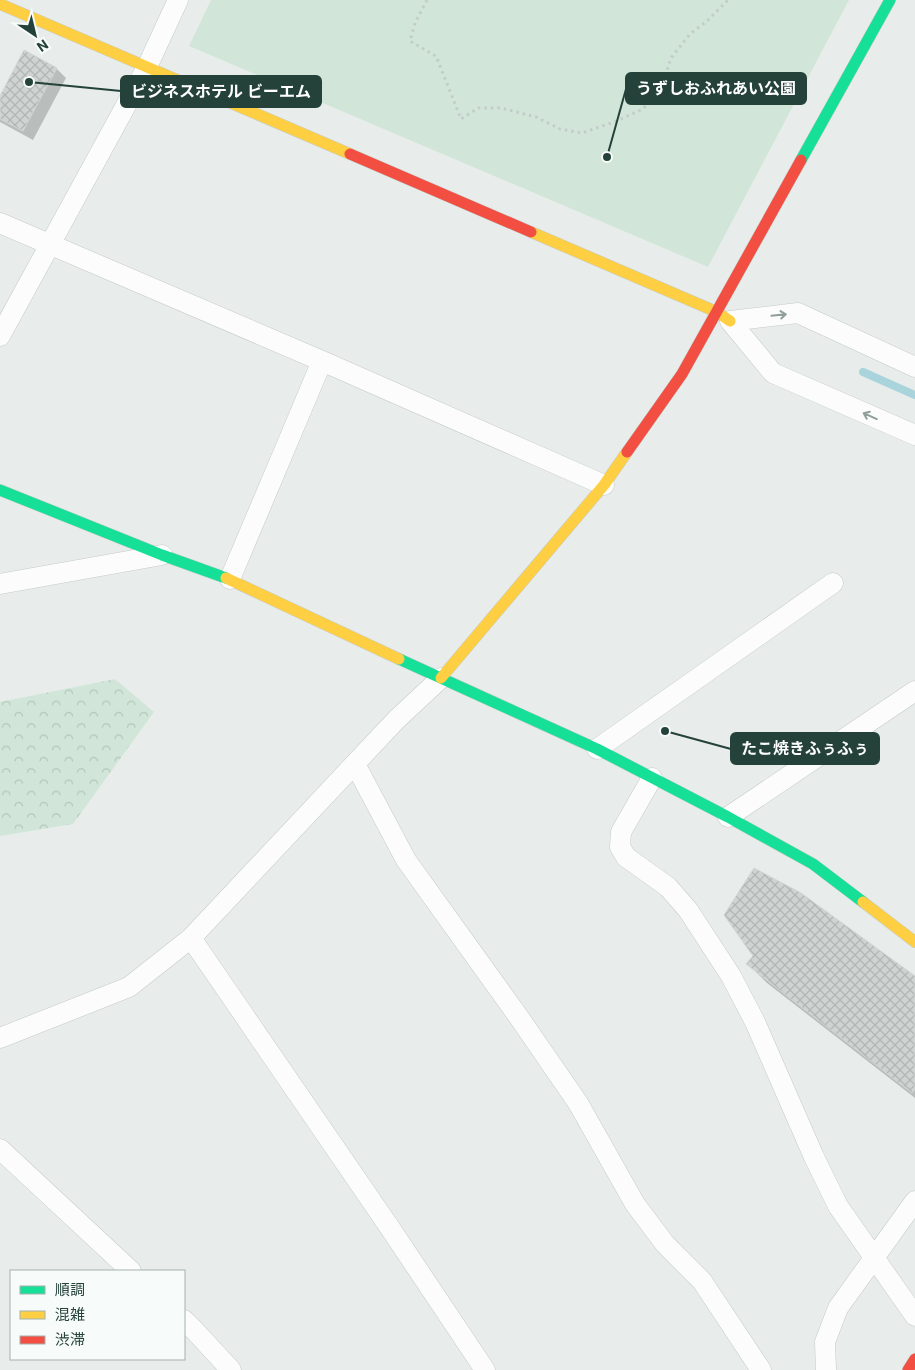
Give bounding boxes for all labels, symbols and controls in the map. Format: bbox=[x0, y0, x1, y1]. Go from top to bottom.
north arrow bbox=[10, 10, 60, 60]
text: N bbox=[34, 36, 51, 55]
callout: うずしおふれあい公園 bbox=[626, 73, 806, 104]
callout: ビジネスホテル ビーエム bbox=[121, 76, 321, 107]
text: うずしおふれあい公園 bbox=[636, 79, 796, 98]
text: ビジネスホテル ビーエム bbox=[131, 82, 311, 101]
one-way arrow bbox=[770, 310, 786, 320]
one-way arrow bbox=[863, 410, 878, 420]
callout: たこ焼きふぅふぅ bbox=[731, 733, 879, 764]
text: たこ焼きふぅふぅ bbox=[741, 739, 869, 758]
legend bbox=[10, 1270, 185, 1360]
text: 順調 bbox=[55, 1281, 85, 1299]
text: 混雑 bbox=[55, 1306, 85, 1324]
text: 渋滞 bbox=[55, 1331, 85, 1349]

